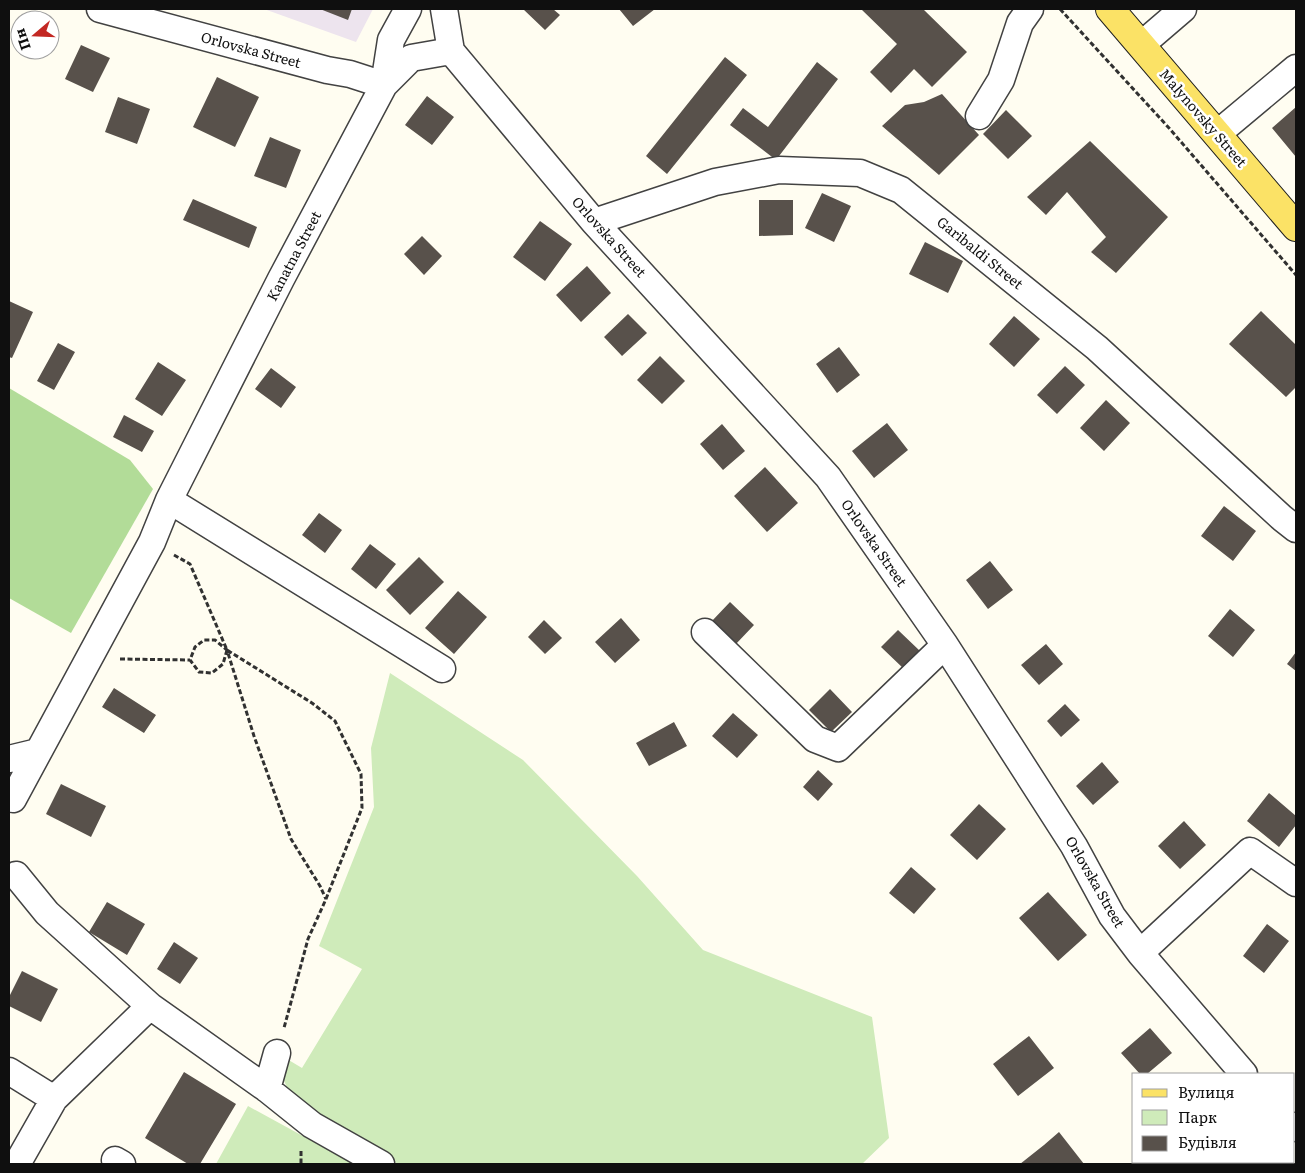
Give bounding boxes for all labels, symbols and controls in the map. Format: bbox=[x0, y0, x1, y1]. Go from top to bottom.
north arrow bbox=[10, 10, 60, 60]
text: Пн bbox=[9, 26, 35, 53]
street label: Orlovska Street bbox=[199, 26, 304, 72]
street label: Malynovsky Street bbox=[1155, 64, 1252, 171]
street label: Orlovska Street bbox=[568, 191, 652, 281]
street label: Kanatna Street bbox=[261, 207, 325, 304]
street label: Garibaldi Street bbox=[933, 211, 1028, 293]
street label: Orlovska Street bbox=[837, 495, 913, 591]
street label: Orlovska Street bbox=[1062, 832, 1130, 931]
legend bbox=[1132, 1073, 1295, 1163]
text: Вулиця bbox=[1178, 1080, 1235, 1103]
text: Парк bbox=[1178, 1105, 1217, 1128]
text: Будівля bbox=[1178, 1130, 1237, 1153]

